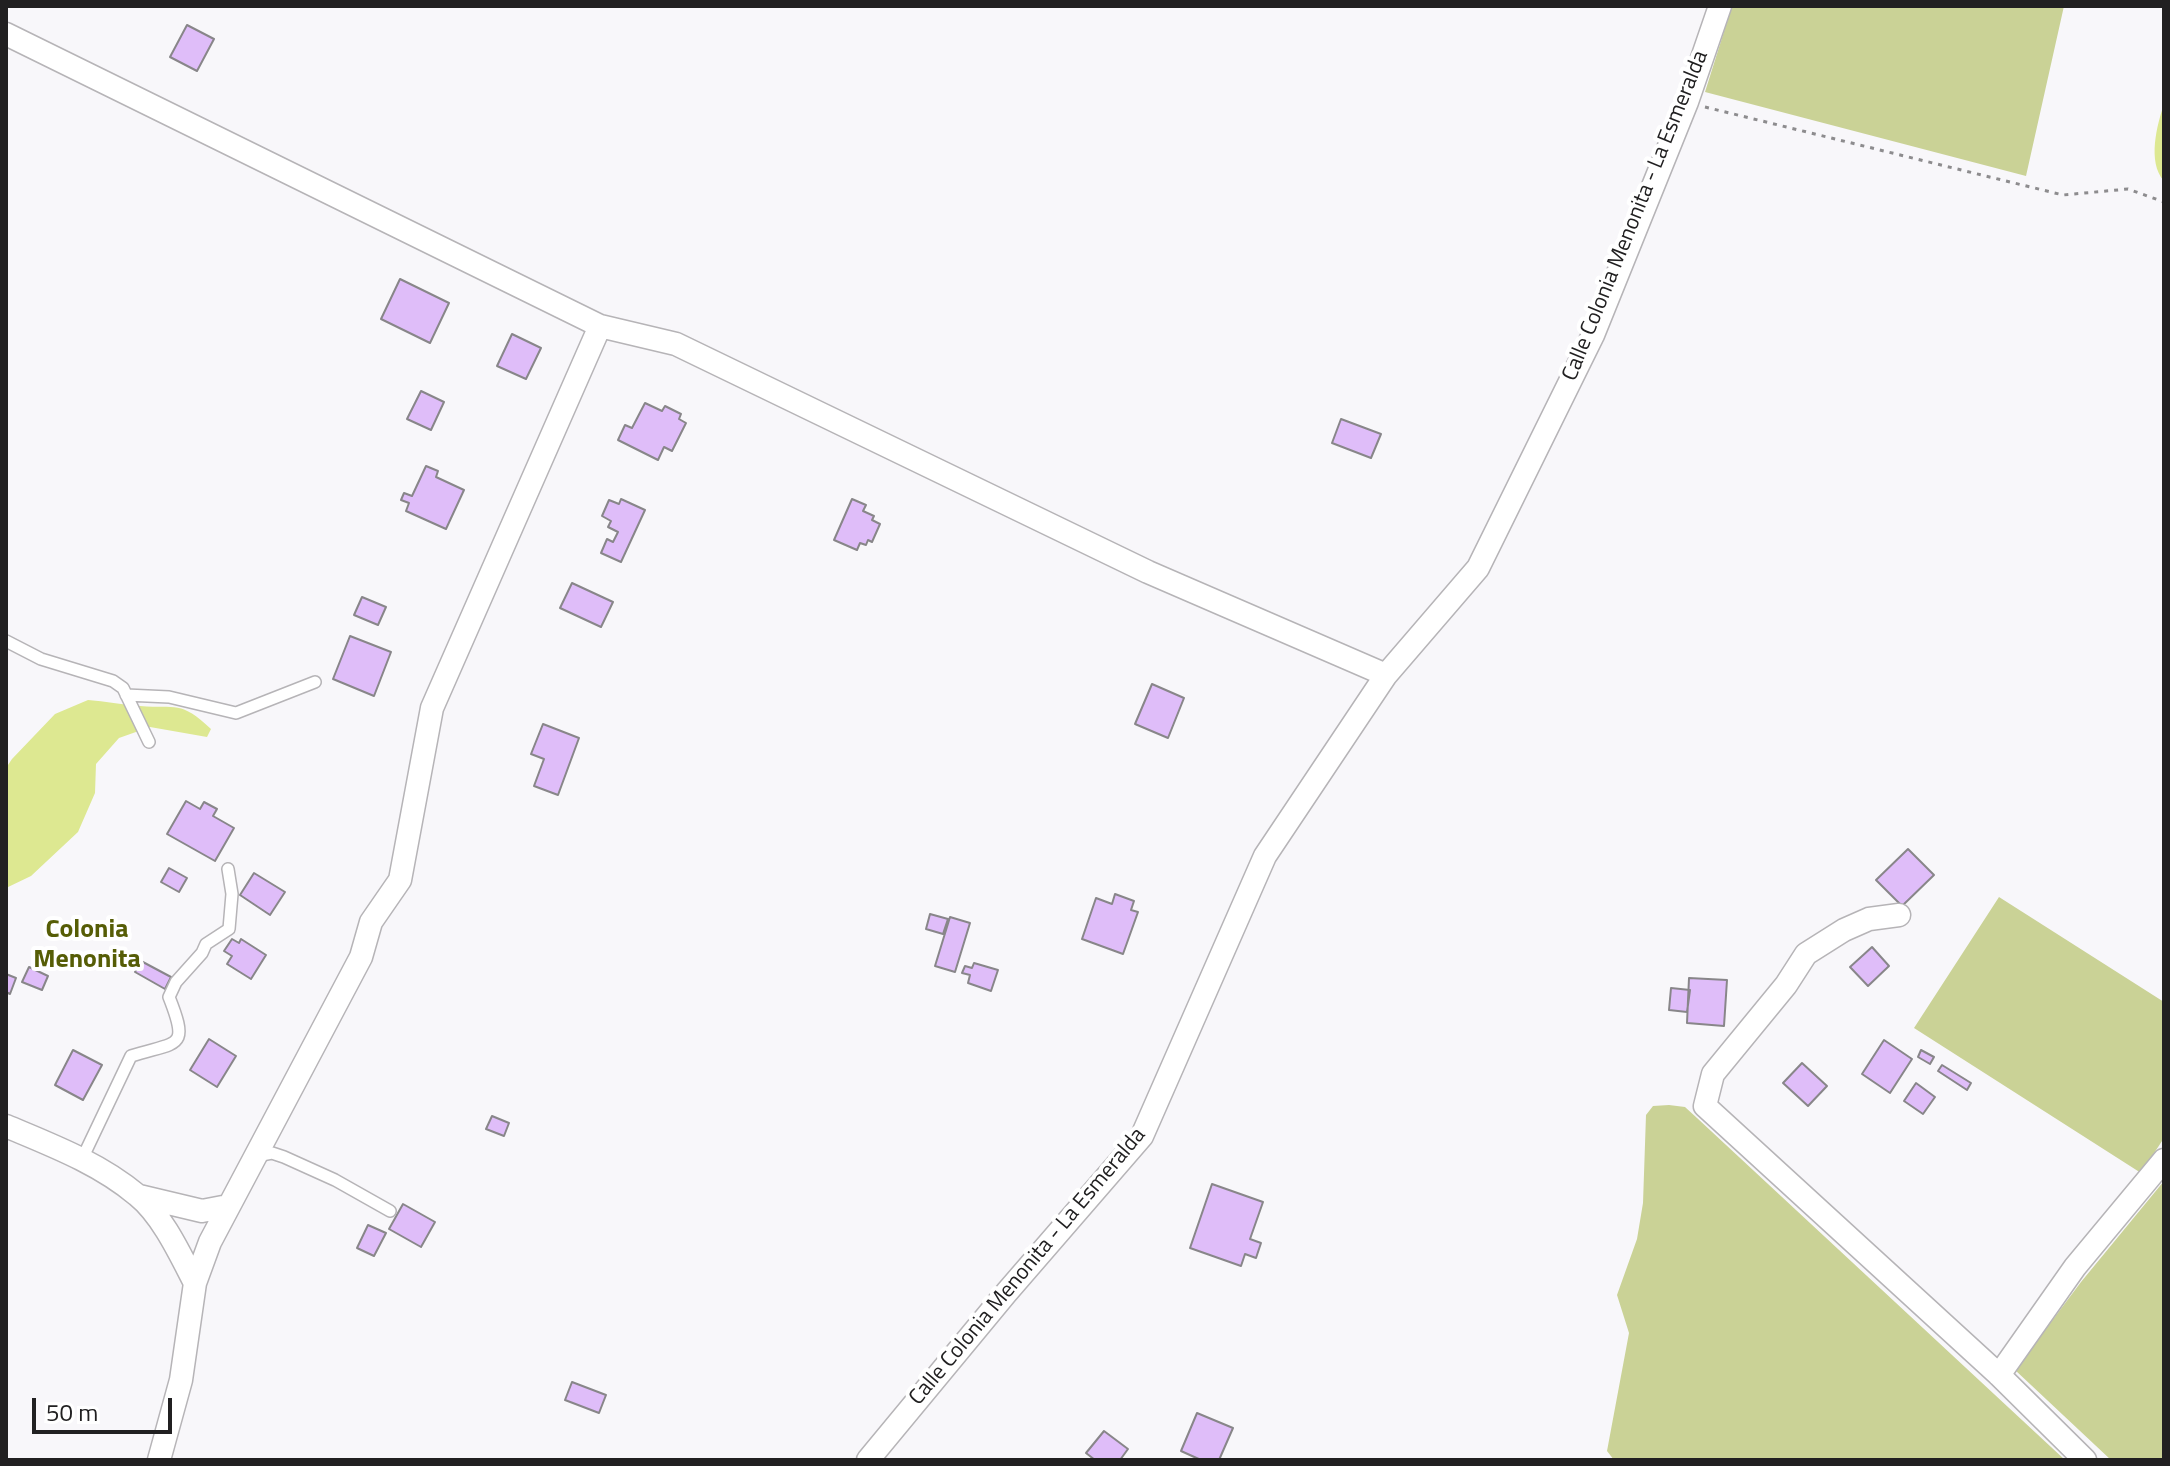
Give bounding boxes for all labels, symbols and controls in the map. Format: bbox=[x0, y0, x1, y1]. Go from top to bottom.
street label: Calle Colonia Menonita - La Esmeralda bbox=[1557, 47, 1715, 385]
district label: Colonia Menonita bbox=[33, 915, 141, 976]
street label: Calle Colonia Menonita - La Esmeralda bbox=[904, 1123, 1152, 1411]
scale bar bbox=[36, 1382, 176, 1432]
text: 50 m bbox=[46, 1394, 98, 1430]

